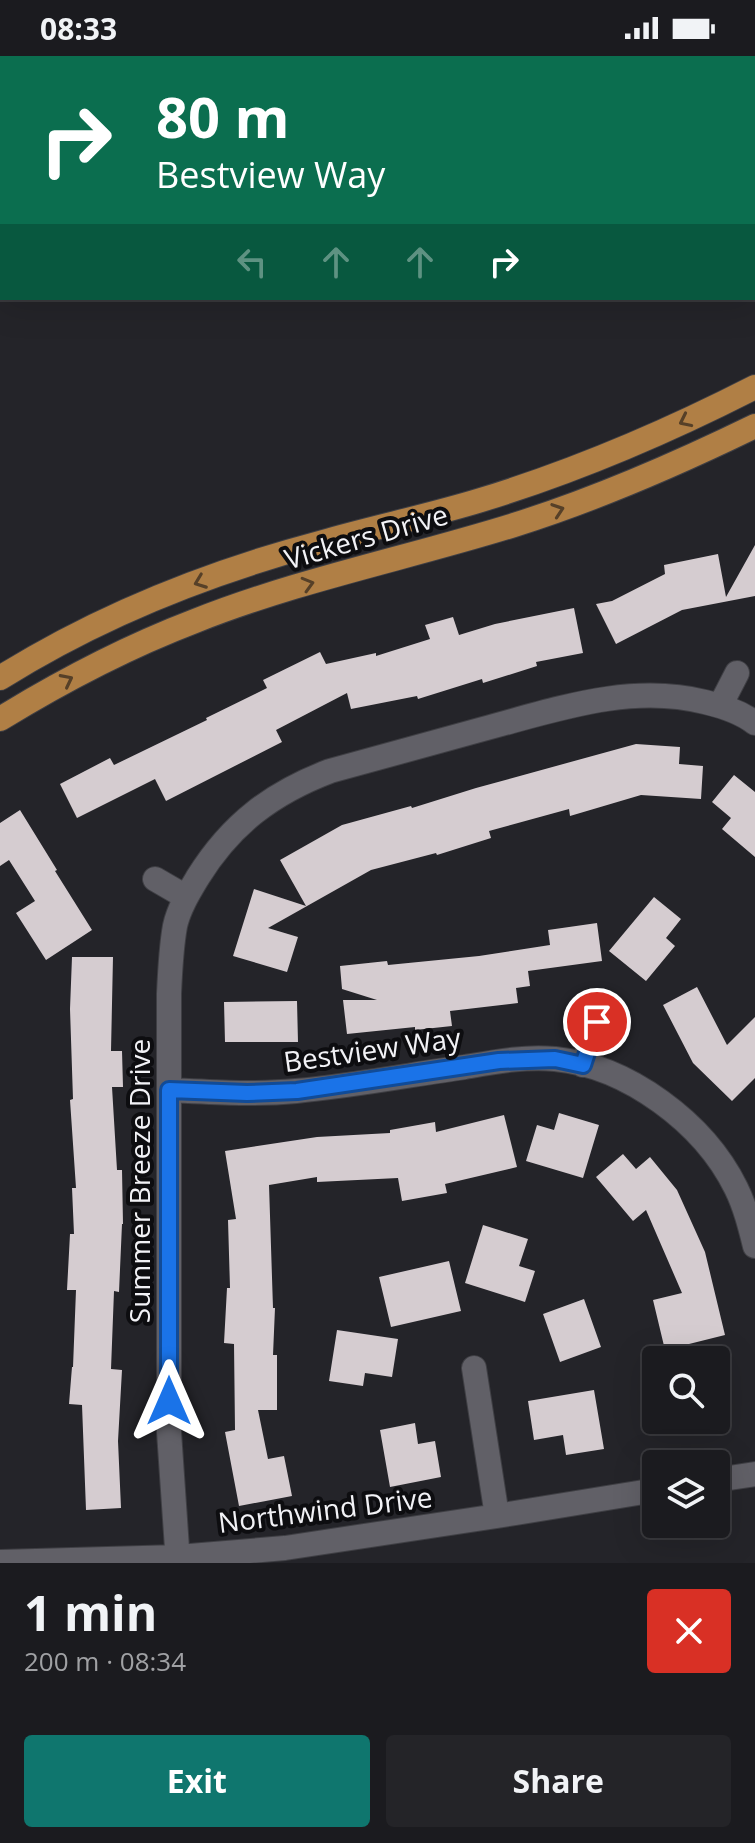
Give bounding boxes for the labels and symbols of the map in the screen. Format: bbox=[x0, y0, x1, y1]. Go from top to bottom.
one-way arrow bbox=[679, 411, 694, 427]
street label: Vickers Drive bbox=[280, 495, 452, 577]
one-way arrow bbox=[550, 504, 564, 520]
one-way arrow bbox=[194, 572, 208, 589]
one-way arrow bbox=[301, 577, 315, 593]
one-way arrow bbox=[59, 674, 74, 689]
pin bbox=[563, 988, 631, 1056]
street label: Bestview Way bbox=[281, 1018, 464, 1080]
street label: Summer Breeze Drive bbox=[120, 1039, 158, 1323]
position arrow bbox=[127, 1359, 211, 1443]
street label: Northwind Drive bbox=[216, 1477, 434, 1541]

